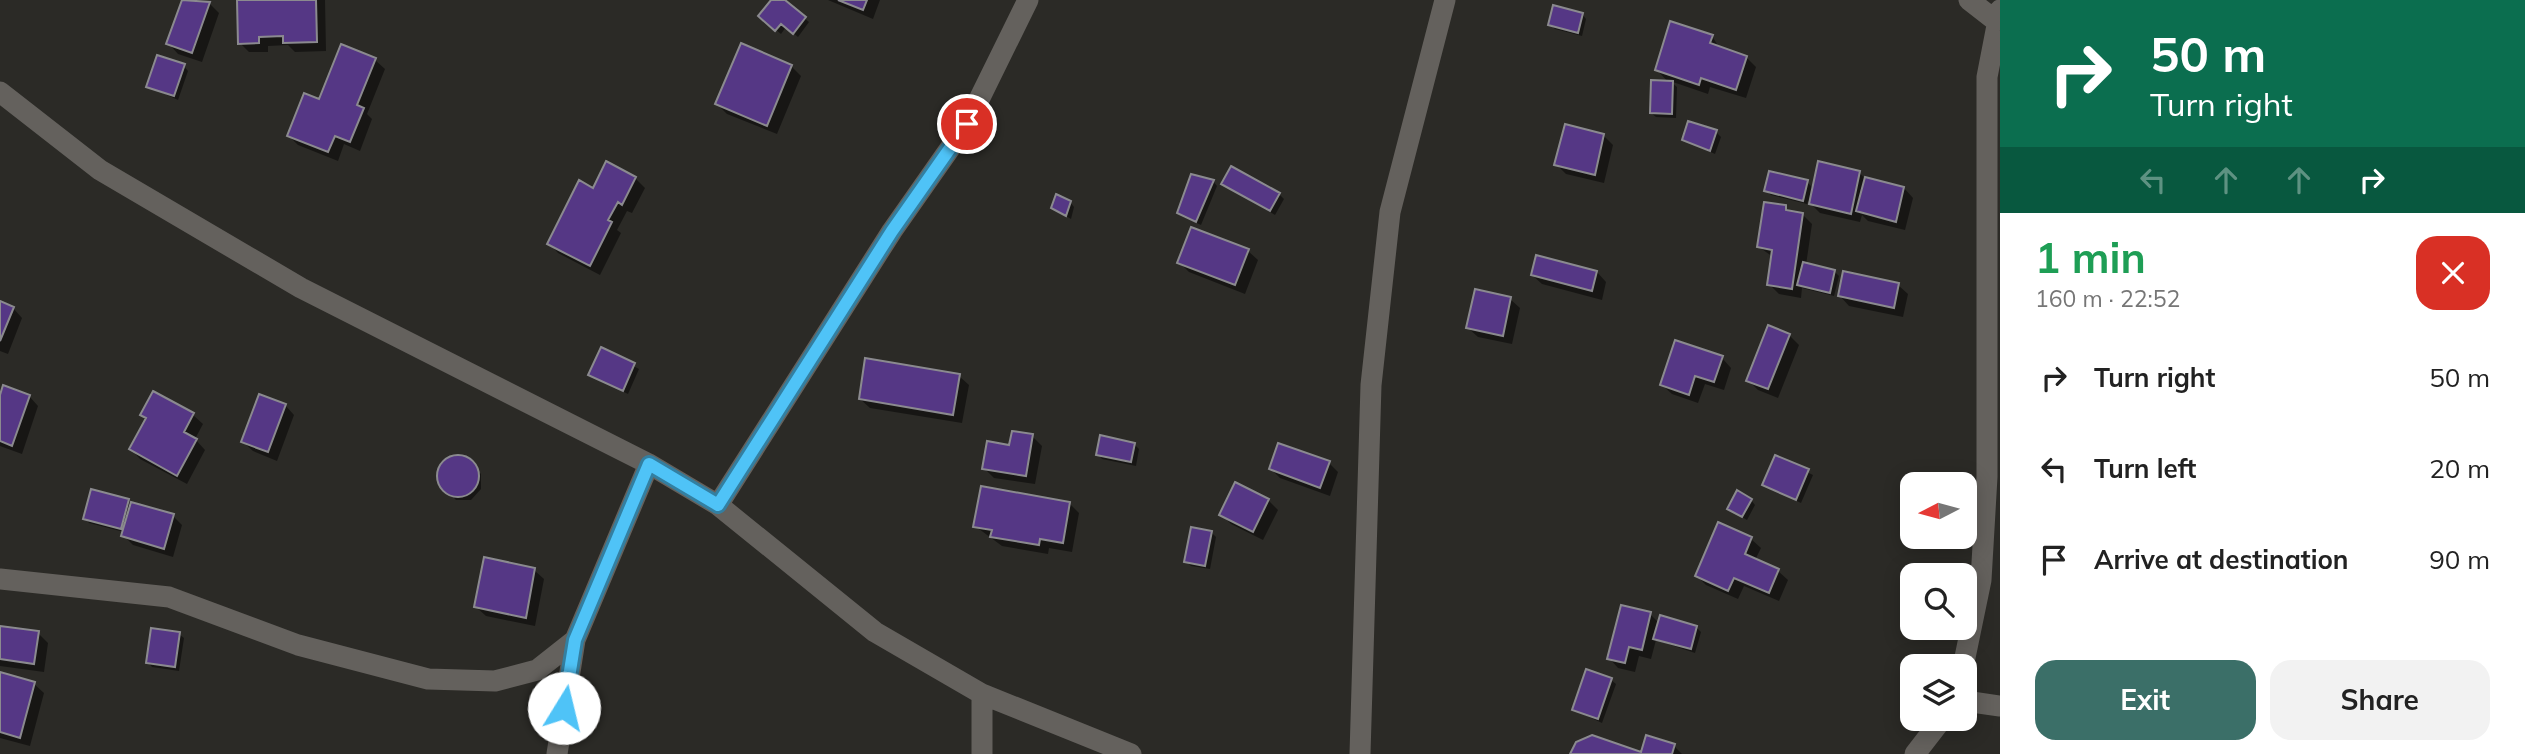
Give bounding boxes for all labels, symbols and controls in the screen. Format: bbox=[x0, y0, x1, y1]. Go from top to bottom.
text: 50 m bbox=[2150, 23, 2266, 84]
icon: right bbox=[2035, 28, 2126, 119]
text: Turn right bbox=[2150, 84, 2293, 124]
pin bbox=[937, 94, 997, 154]
icon: arrive bbox=[948, 105, 986, 143]
icon: left bbox=[2134, 161, 2172, 199]
icon: ahead bbox=[2207, 161, 2245, 199]
icon: ahead bbox=[2280, 161, 2318, 199]
icon: right bbox=[2353, 161, 2391, 199]
text: 1 min bbox=[2035, 231, 2146, 284]
button: close bbox=[2416, 236, 2490, 310]
text: 160 m · 22:52 bbox=[2035, 284, 2180, 313]
icon: right bbox=[2035, 359, 2073, 397]
text: Turn right bbox=[2094, 361, 2215, 394]
text: 50 m bbox=[2429, 361, 2490, 394]
icon: left bbox=[2035, 450, 2073, 488]
text: Turn left bbox=[2094, 452, 2196, 485]
text: 20 m bbox=[2429, 452, 2490, 485]
north arrow bbox=[1900, 472, 1978, 550]
map controls bbox=[1900, 472, 1977, 731]
icon: arrive bbox=[2035, 541, 2073, 579]
text: Arrive at destination bbox=[2094, 543, 2349, 576]
text: 90 m bbox=[2429, 543, 2490, 576]
button: search bbox=[1900, 563, 1977, 640]
button: layers bbox=[1900, 654, 1977, 731]
button: Exit bbox=[2035, 660, 2256, 740]
button: Share bbox=[2270, 660, 2490, 740]
position arrow bbox=[527, 671, 601, 745]

